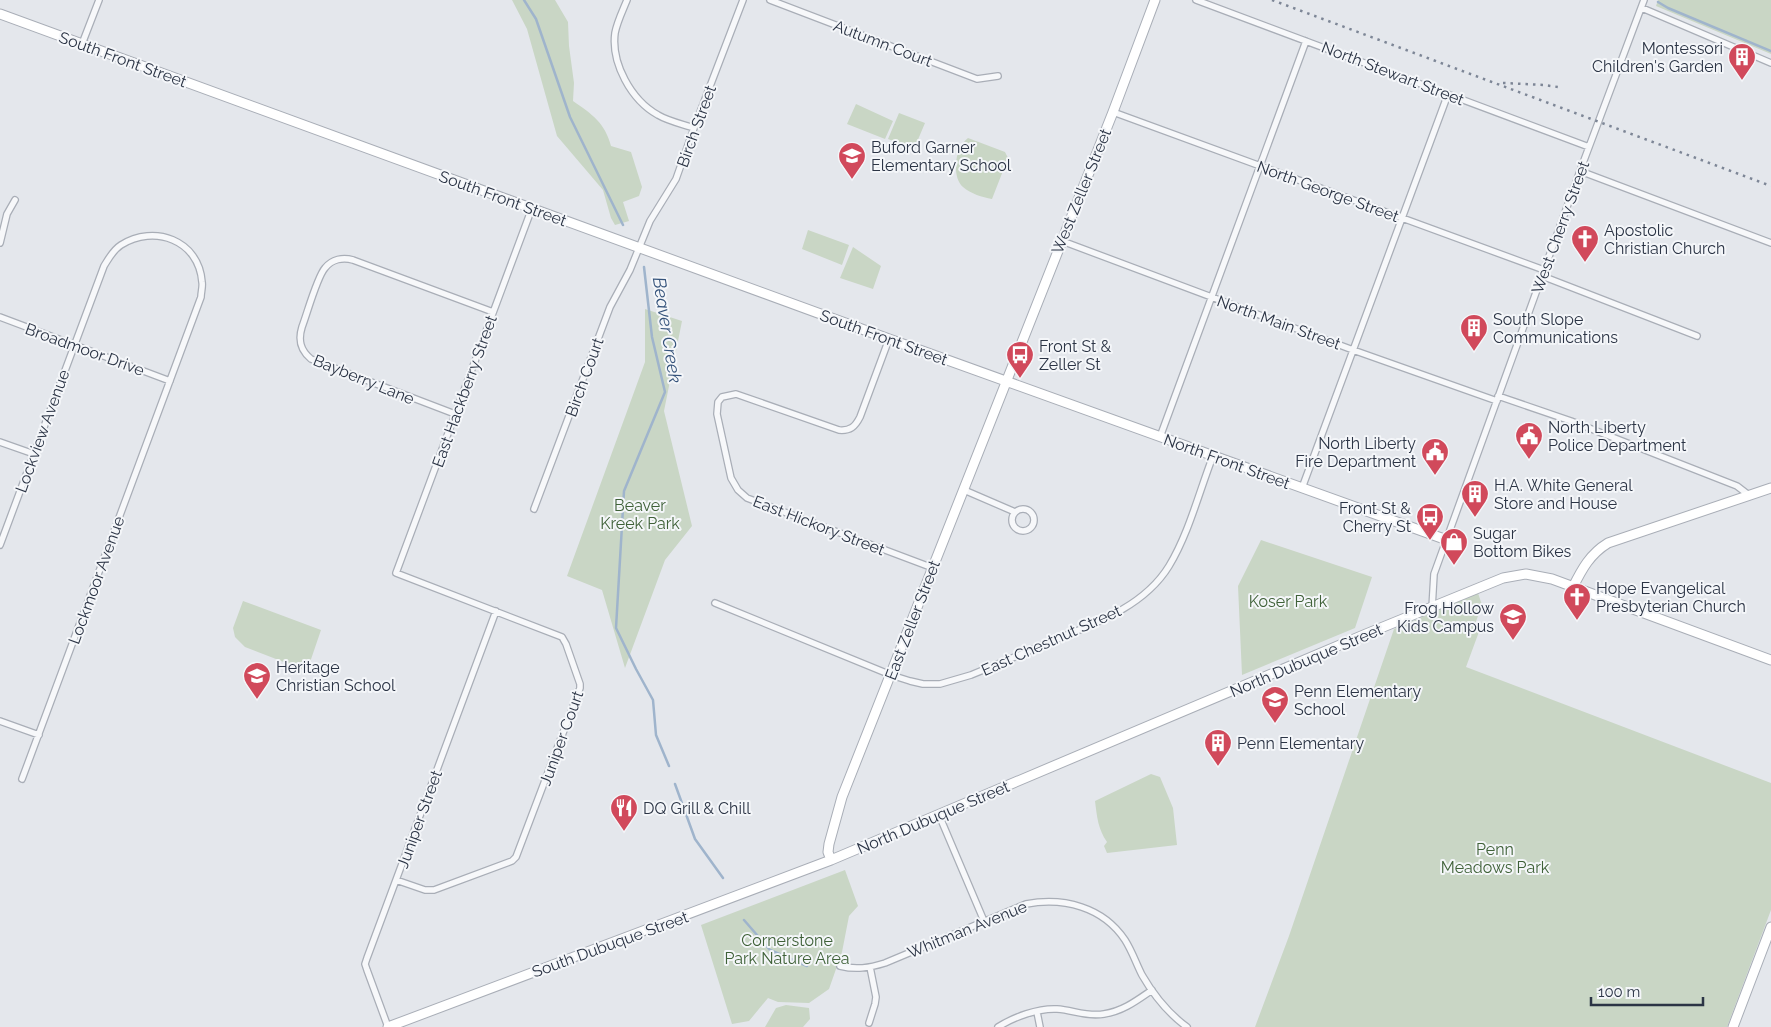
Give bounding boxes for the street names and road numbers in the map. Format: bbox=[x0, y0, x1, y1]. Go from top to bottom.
street label: Autumn Court bbox=[831, 16, 935, 71]
street label: South Front Street bbox=[57, 28, 190, 92]
street label: North Stewart Street bbox=[1319, 38, 1467, 110]
street label: Birch Street bbox=[673, 82, 720, 170]
street label: West Zeller Street bbox=[1048, 125, 1115, 257]
street label: North George Street bbox=[1254, 157, 1402, 226]
street label: West Cherry Street bbox=[1528, 158, 1594, 296]
street label: South Front Street bbox=[437, 167, 570, 231]
street label: North Main Street bbox=[1214, 291, 1344, 354]
street label: South Front Street bbox=[818, 306, 951, 370]
street label: East Hackberry Street bbox=[428, 312, 501, 470]
street label: Broadmoor Drive bbox=[23, 319, 147, 380]
street label: Birch Court bbox=[561, 334, 608, 419]
street label: Bayberry Lane bbox=[310, 351, 417, 408]
street label: Lockview Avenue bbox=[11, 367, 74, 495]
street label: North Front Street bbox=[1161, 430, 1293, 493]
street label: East Hickory Street bbox=[750, 492, 888, 560]
street label: Lockmoor Avenue bbox=[65, 514, 128, 647]
street label: East Zeller Street bbox=[881, 557, 944, 683]
street label: East Chestnut Street bbox=[978, 601, 1125, 680]
street label: North Dubuque Street bbox=[1227, 619, 1386, 701]
street label: Juniper Court bbox=[536, 688, 588, 788]
street label: Juniper Street bbox=[393, 767, 446, 871]
street label: North Dubuque Street bbox=[854, 776, 1013, 858]
street label: Whitman Avenue bbox=[905, 897, 1030, 962]
street label: South Dubuque Street bbox=[529, 907, 692, 982]

